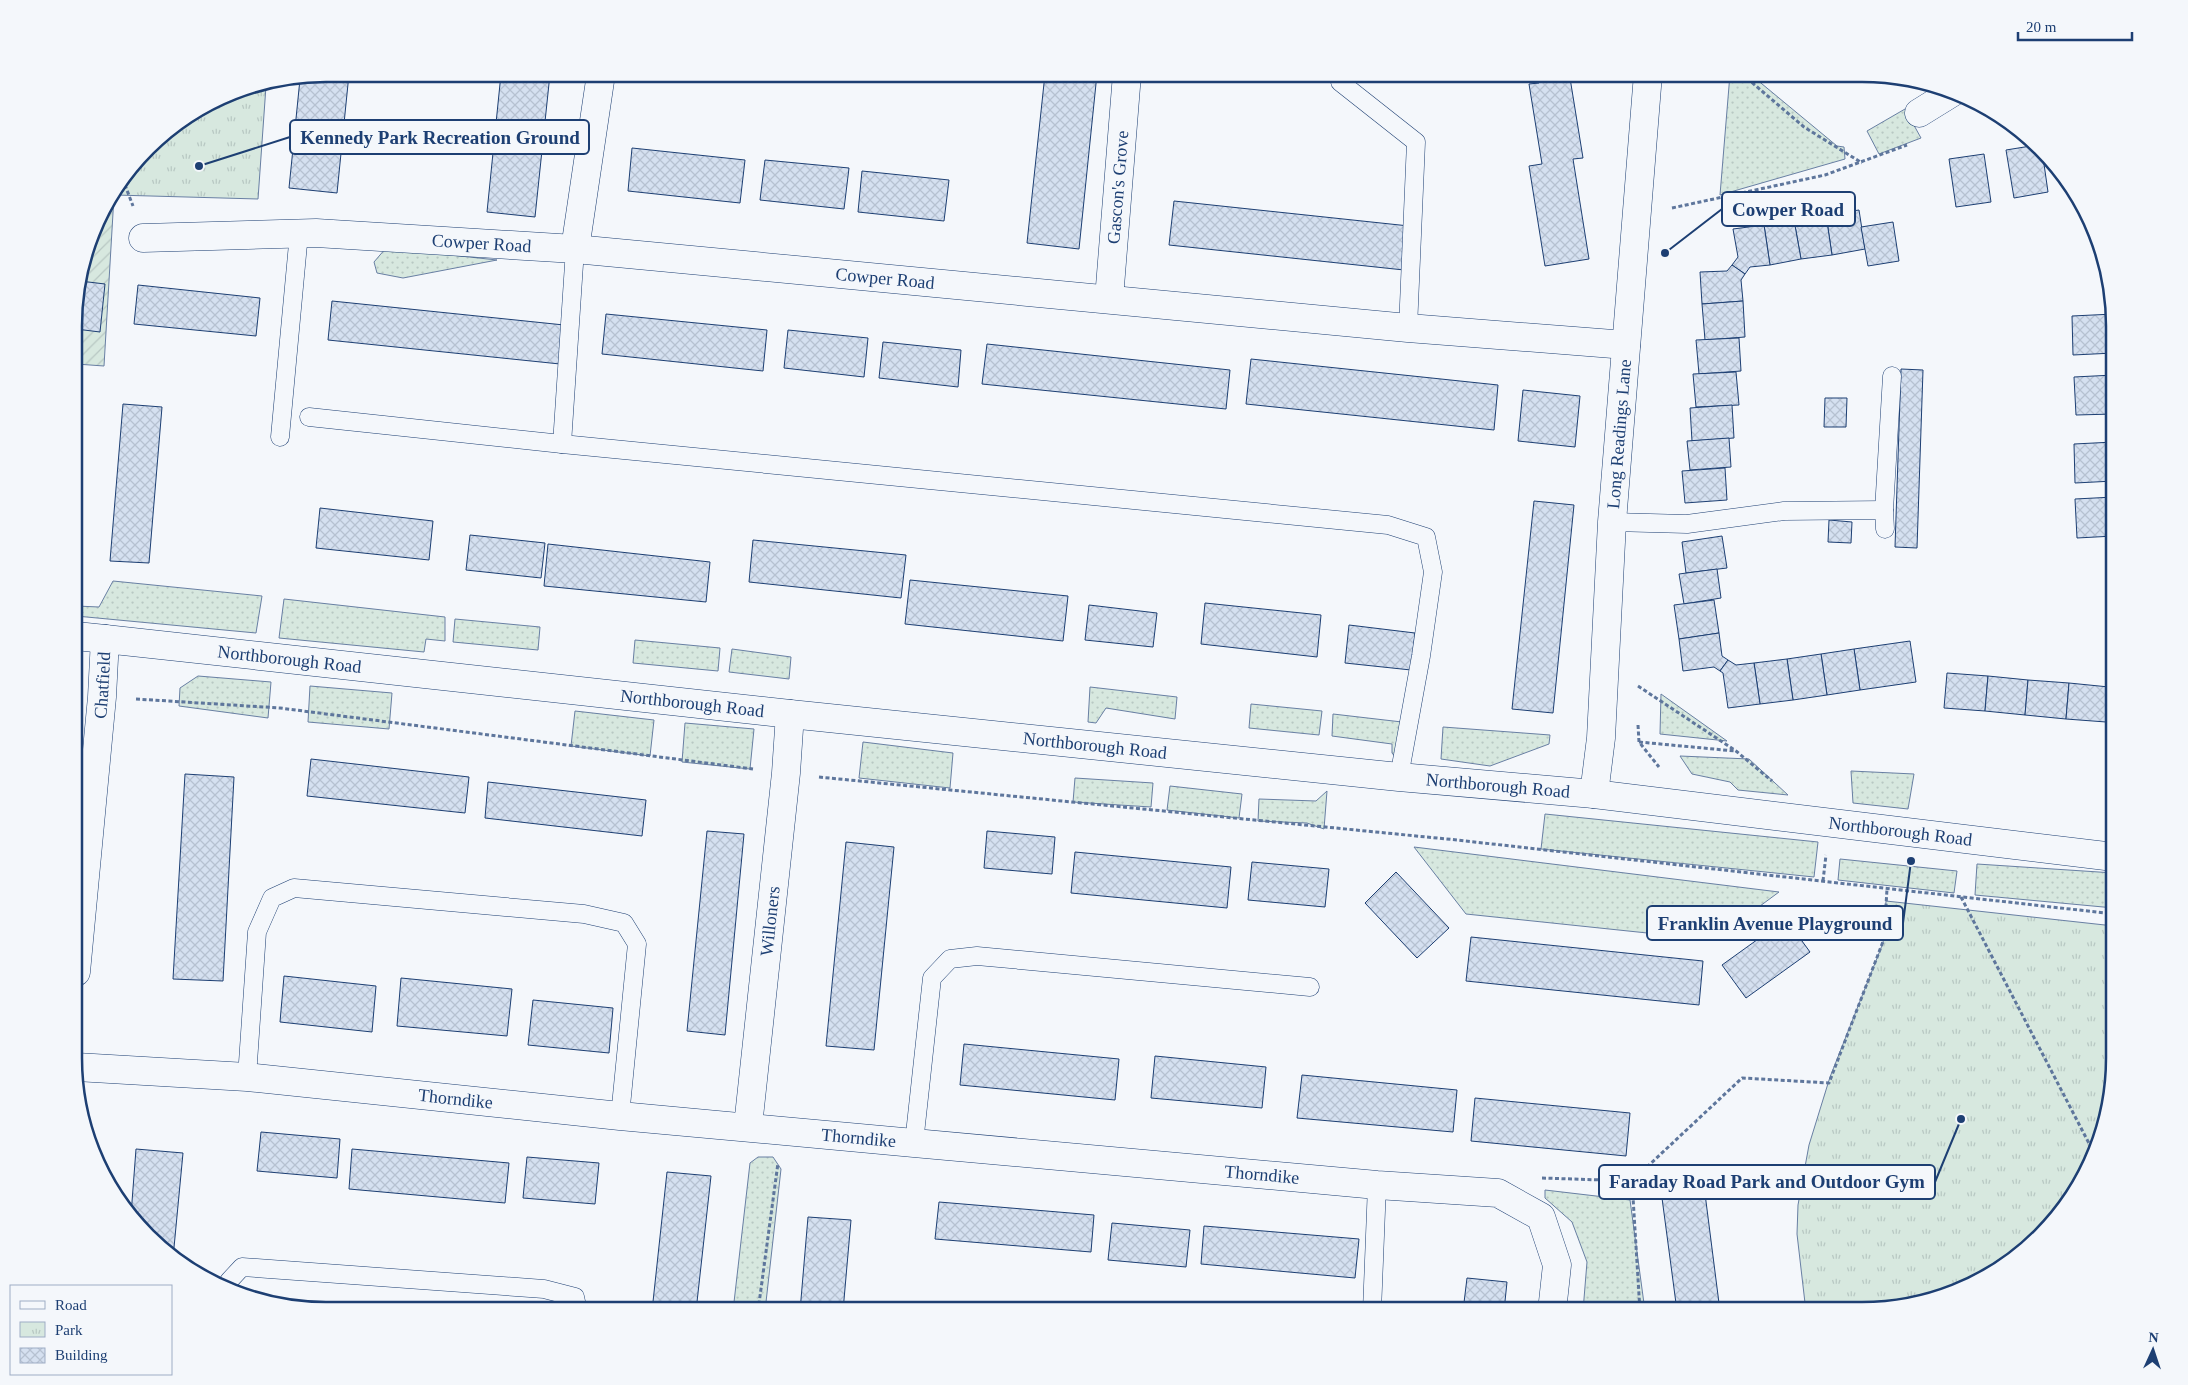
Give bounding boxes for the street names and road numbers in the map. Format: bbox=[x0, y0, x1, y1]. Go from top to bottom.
street label: Gascon's Grove bbox=[1103, 130, 1132, 245]
street label: Cowper Road bbox=[431, 230, 532, 256]
street label: Cowper Road bbox=[835, 264, 936, 293]
street label: Long Readings Lane bbox=[1603, 358, 1635, 510]
street label: Northborough Road bbox=[217, 641, 363, 677]
street label: Chatfield bbox=[90, 651, 114, 720]
street label: Northborough Road bbox=[619, 685, 765, 721]
street label: Northborough Road bbox=[1022, 728, 1168, 763]
street label: Northborough Road bbox=[1425, 769, 1571, 802]
street label: Northborough Road bbox=[1827, 812, 1973, 850]
street label: Willoners bbox=[756, 885, 784, 957]
street label: Thorndike bbox=[417, 1085, 494, 1113]
street label: Thorndike bbox=[820, 1125, 897, 1151]
street label: Thorndike bbox=[1224, 1161, 1300, 1188]

